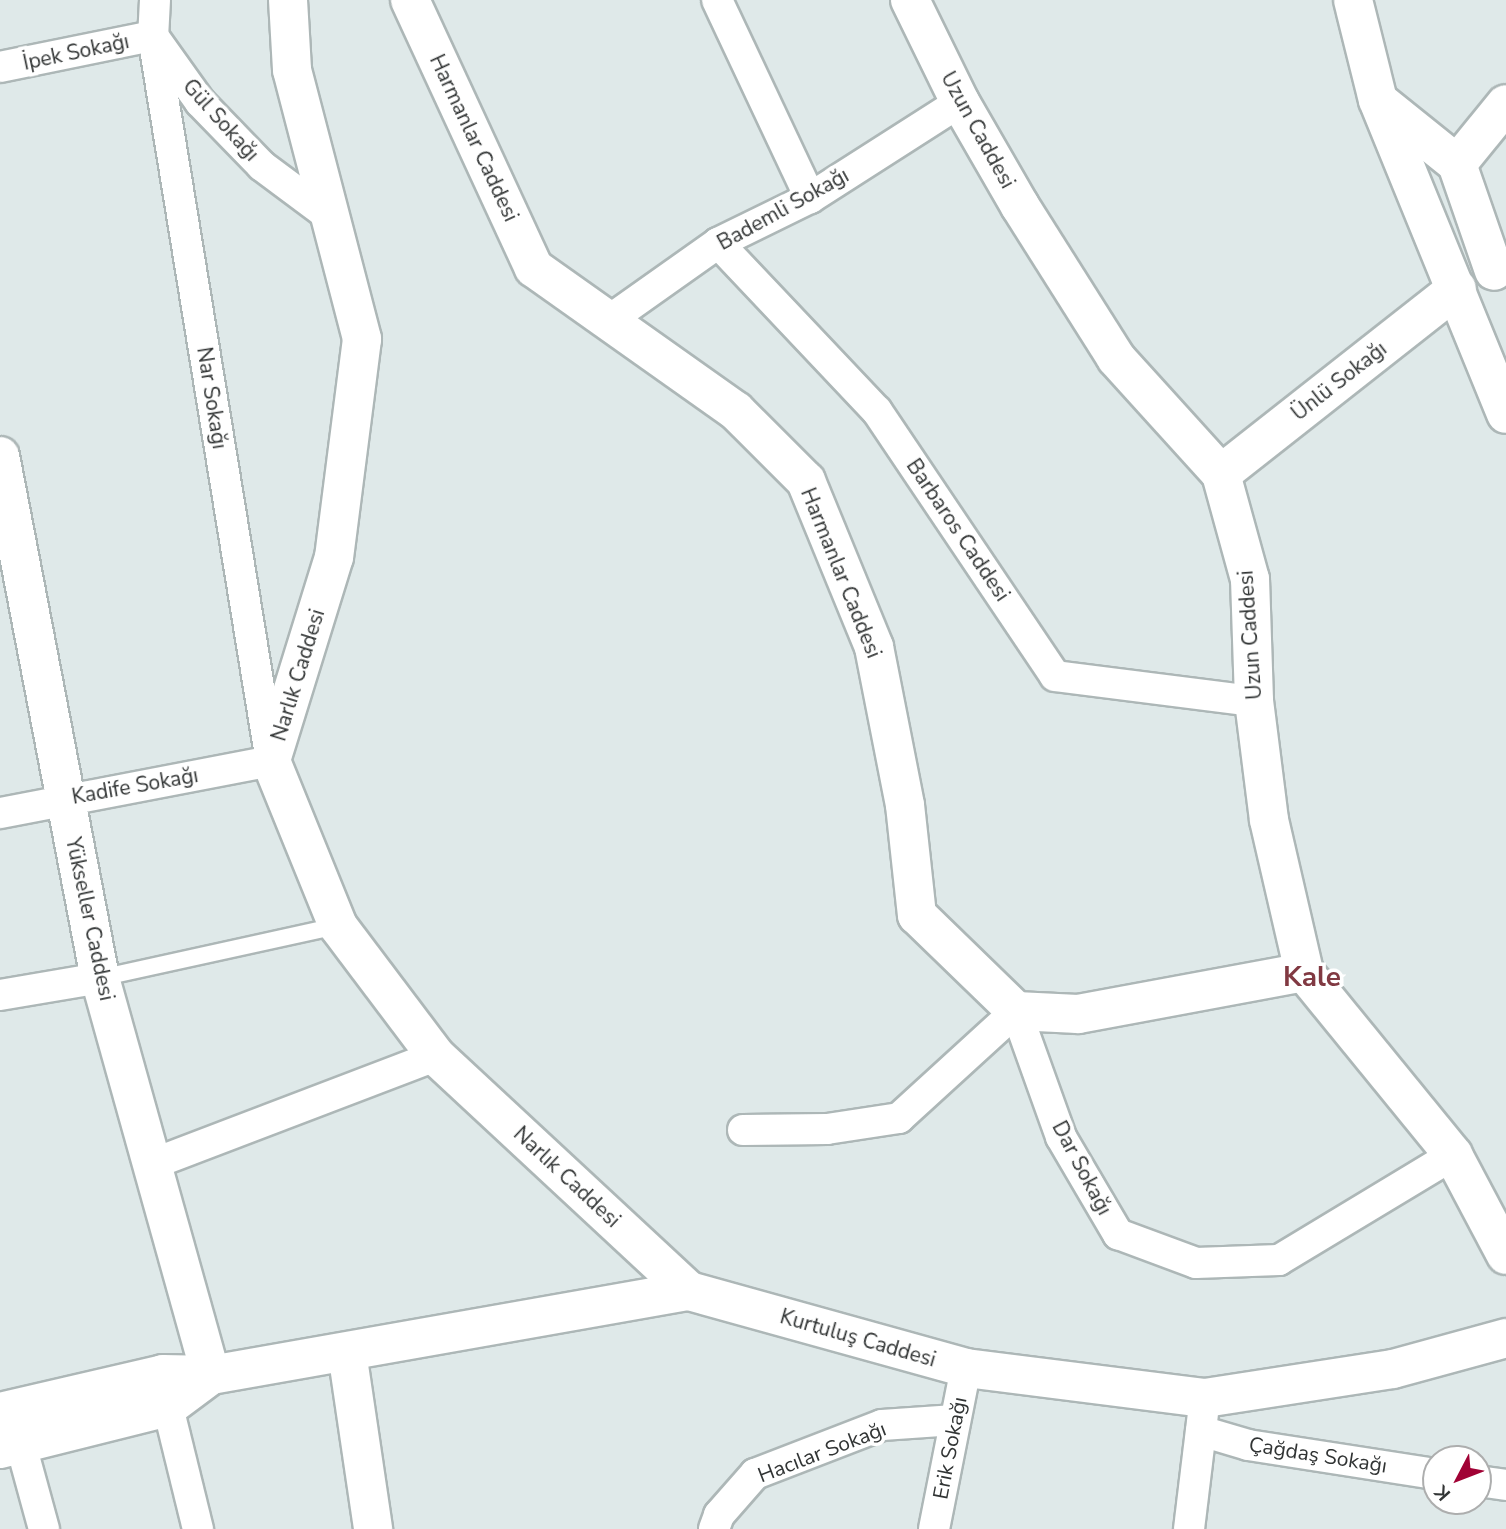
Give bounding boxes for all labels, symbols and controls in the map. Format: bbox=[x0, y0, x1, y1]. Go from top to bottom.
street label: İpek Sokağı bbox=[21, 28, 131, 76]
street label: Harmanlar Caddesi bbox=[424, 50, 524, 226]
street label: Uzun Caddesi bbox=[936, 67, 1020, 193]
street label: Gül Sokağı bbox=[178, 74, 264, 166]
street label: Bademli Sokağı bbox=[713, 162, 853, 256]
street label: Ünlü Sokağı bbox=[1286, 336, 1392, 426]
street label: Nar Sokağı bbox=[192, 345, 232, 451]
street label: Barbaros Caddesi bbox=[901, 454, 1015, 606]
street label: Harmanlar Caddesi bbox=[795, 484, 887, 662]
street label: Uzun Caddesi bbox=[1233, 569, 1267, 701]
street label: Narlık Caddesi bbox=[266, 606, 330, 744]
street label: Kadife Sokağı bbox=[70, 762, 200, 810]
street label: Yükseller Caddesi bbox=[60, 835, 120, 1003]
district label: Kale bbox=[1283, 960, 1341, 994]
street label: Dar Sokağı bbox=[1047, 1117, 1117, 1219]
street label: Narlık Caddesi bbox=[508, 1121, 626, 1233]
street label: Kurtuluş Caddesi bbox=[777, 1304, 939, 1372]
street label: Erik Sokağı bbox=[928, 1395, 972, 1501]
street label: Hacılar Sokağı bbox=[754, 1416, 890, 1488]
street label: Çağdaş Sokağı bbox=[1247, 1432, 1389, 1478]
north arrow bbox=[1422, 1445, 1492, 1515]
text: K bbox=[1429, 1479, 1457, 1506]

